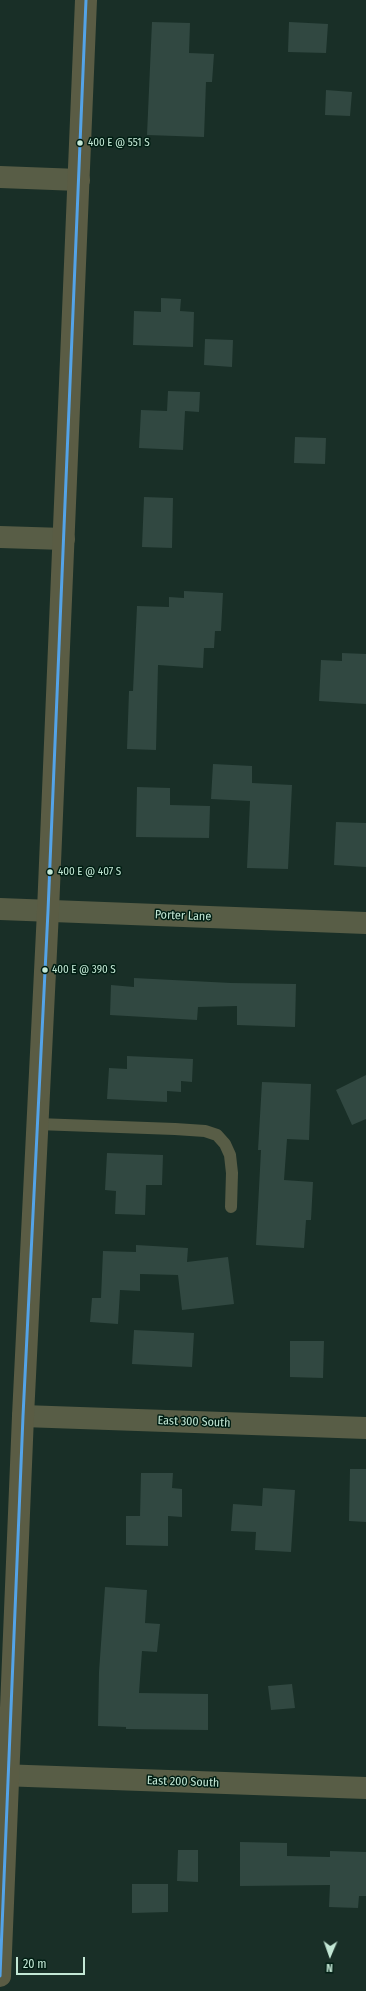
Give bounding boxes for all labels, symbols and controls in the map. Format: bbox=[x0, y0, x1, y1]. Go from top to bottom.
place label: 400 E @ 551 S bbox=[88, 136, 150, 150]
marker: 400 E @ 551 S bbox=[75, 138, 85, 148]
place label: 400 E @ 407 S bbox=[58, 865, 121, 879]
marker: 400 E @ 407 S bbox=[45, 867, 55, 877]
street label: Porter Lane bbox=[155, 908, 211, 924]
place label: 400 E @ 390 S bbox=[52, 963, 116, 977]
marker: 400 E @ 390 S bbox=[40, 965, 50, 975]
street label: East 300 South bbox=[157, 1414, 231, 1430]
street label: East 200 South bbox=[146, 1774, 220, 1790]
north arrow bbox=[310, 1935, 350, 1975]
scale bar bbox=[18, 1949, 87, 1975]
text: 20 m bbox=[23, 1957, 47, 1971]
text: N bbox=[326, 1961, 333, 1974]

